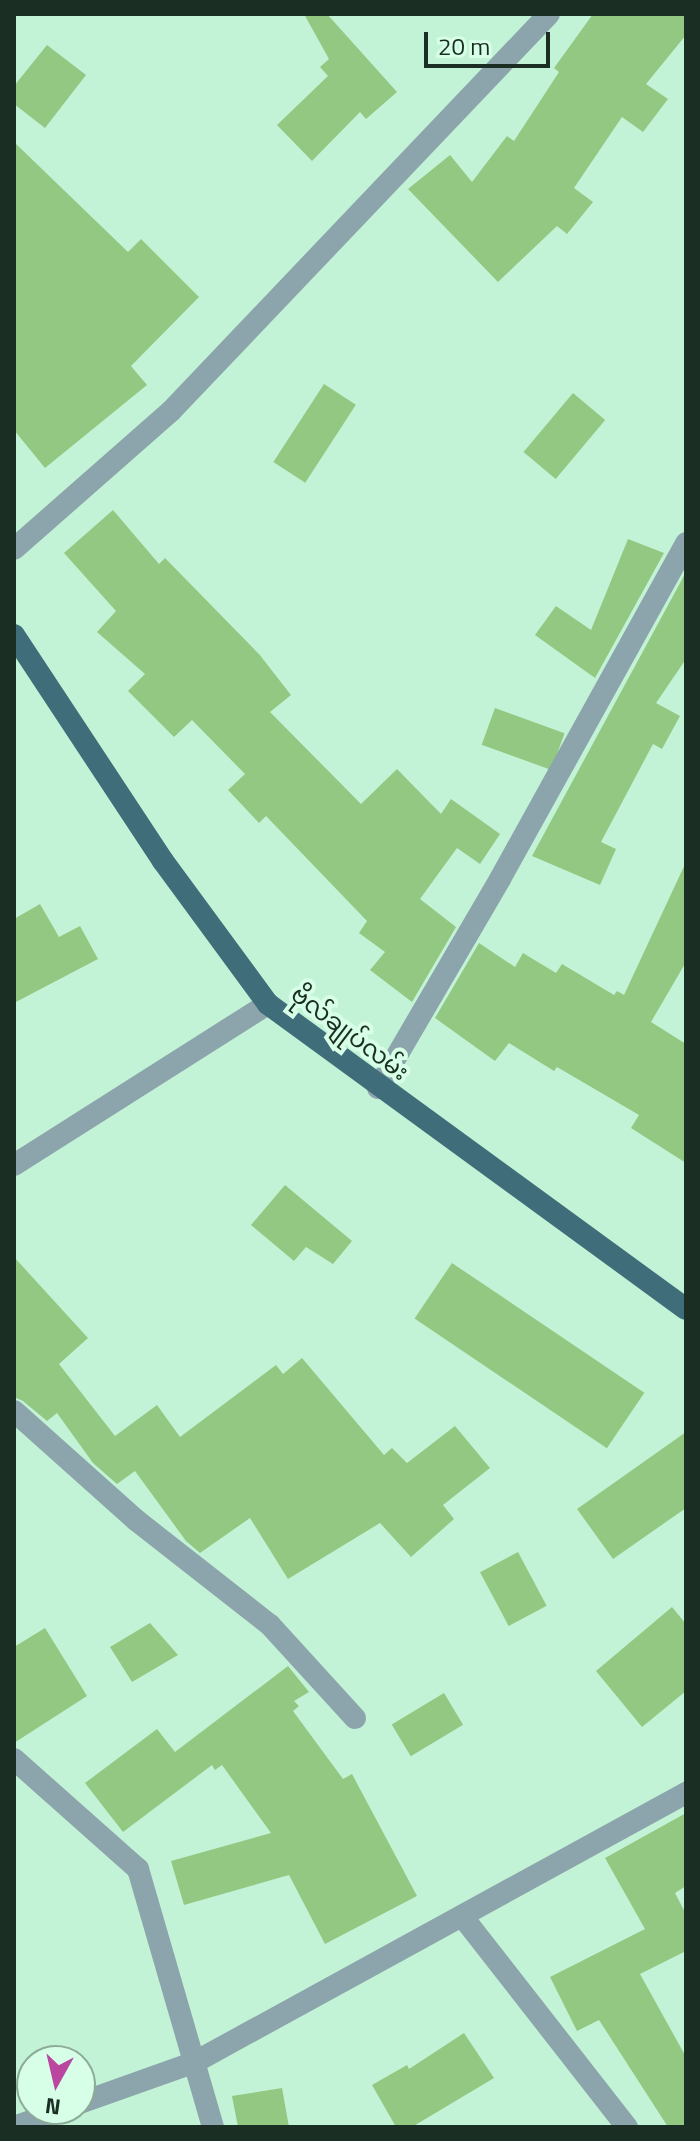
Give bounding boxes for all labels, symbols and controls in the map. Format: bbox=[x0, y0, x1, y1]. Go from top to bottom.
scale bar bbox=[428, 16, 554, 66]
text: 20 m bbox=[438, 28, 490, 64]
street label: ဗိုလ်ချုပ်လမ်း bbox=[286, 979, 414, 1087]
north arrow bbox=[16, 2045, 96, 2125]
text: N bbox=[43, 2089, 63, 2125]

